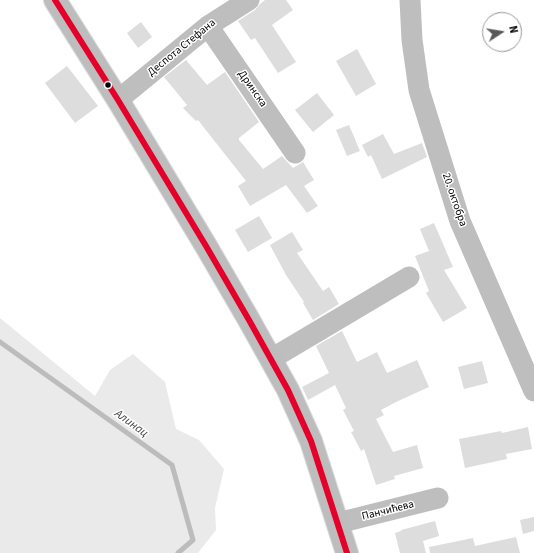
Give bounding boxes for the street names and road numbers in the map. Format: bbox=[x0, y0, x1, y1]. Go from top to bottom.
street label: Деспота Стефана bbox=[145, 17, 219, 79]
street label: Дринска bbox=[235, 68, 269, 110]
street label: 20. октобра bbox=[439, 172, 469, 228]
street label: Панчићева bbox=[361, 498, 415, 524]

